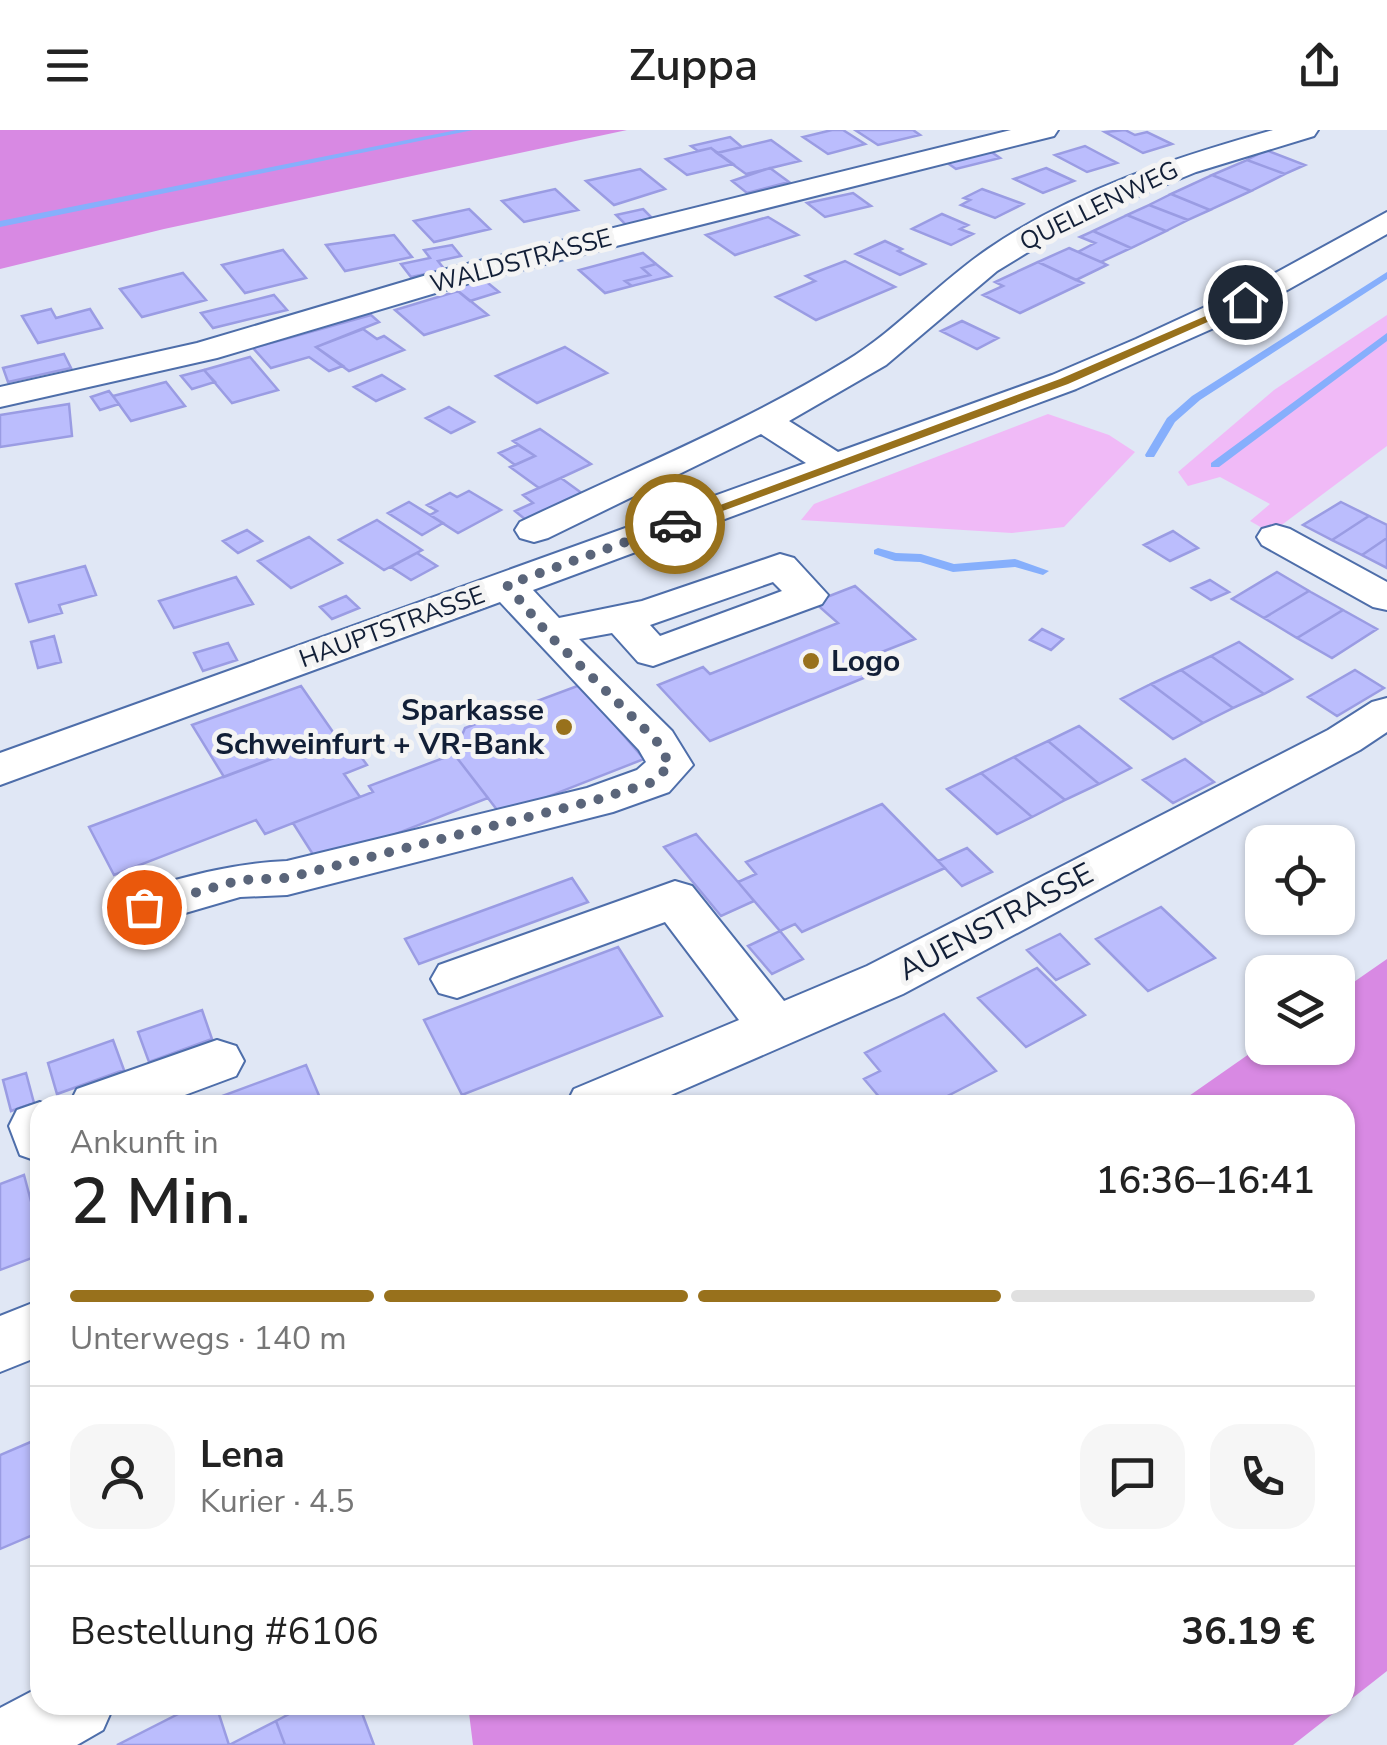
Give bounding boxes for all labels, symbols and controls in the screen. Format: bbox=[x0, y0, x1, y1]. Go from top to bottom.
text: Zuppa bbox=[629, 35, 758, 96]
icon: menu bbox=[40, 38, 95, 93]
icon: share bbox=[1292, 38, 1347, 93]
street label: QUELLENWEG bbox=[1014, 153, 1184, 259]
street label: WALDSTRASSE bbox=[427, 220, 615, 302]
pin bbox=[1203, 260, 1288, 345]
icon: home bbox=[1218, 275, 1273, 330]
courier bbox=[625, 474, 725, 574]
icon: car bbox=[648, 497, 703, 552]
street label: HAUPTSTRASSE bbox=[295, 578, 489, 676]
place label: Logo bbox=[831, 641, 900, 682]
marker: Logo bbox=[800, 650, 822, 672]
place label: Sparkasse Schweinfurt + VR-Bank bbox=[215, 690, 545, 765]
marker: Sparkasse Schweinfurt + VR-Bank bbox=[553, 716, 575, 738]
map controls bbox=[1245, 825, 1355, 1065]
button: locate bbox=[1245, 825, 1355, 935]
street label: AUENSTRASSE bbox=[891, 853, 1101, 991]
pin bbox=[102, 865, 187, 950]
icon: bag bbox=[117, 880, 172, 935]
button: layers bbox=[1245, 955, 1355, 1065]
text: Ankunft in bbox=[70, 1121, 219, 1164]
text: 16:36–16:41 bbox=[1096, 1155, 1315, 1206]
text: 2 Min. bbox=[70, 1157, 251, 1246]
text: Unterwegs · 140 m bbox=[70, 1317, 347, 1360]
button: person bbox=[70, 1424, 175, 1529]
button: chat bbox=[1080, 1424, 1185, 1529]
button: phone bbox=[1210, 1424, 1315, 1529]
text: Lena bbox=[200, 1429, 285, 1480]
text: Kurier · 4.5 bbox=[200, 1480, 354, 1523]
text: Bestellung #6106 bbox=[70, 1606, 379, 1657]
text: 36.19 € bbox=[1181, 1606, 1315, 1657]

